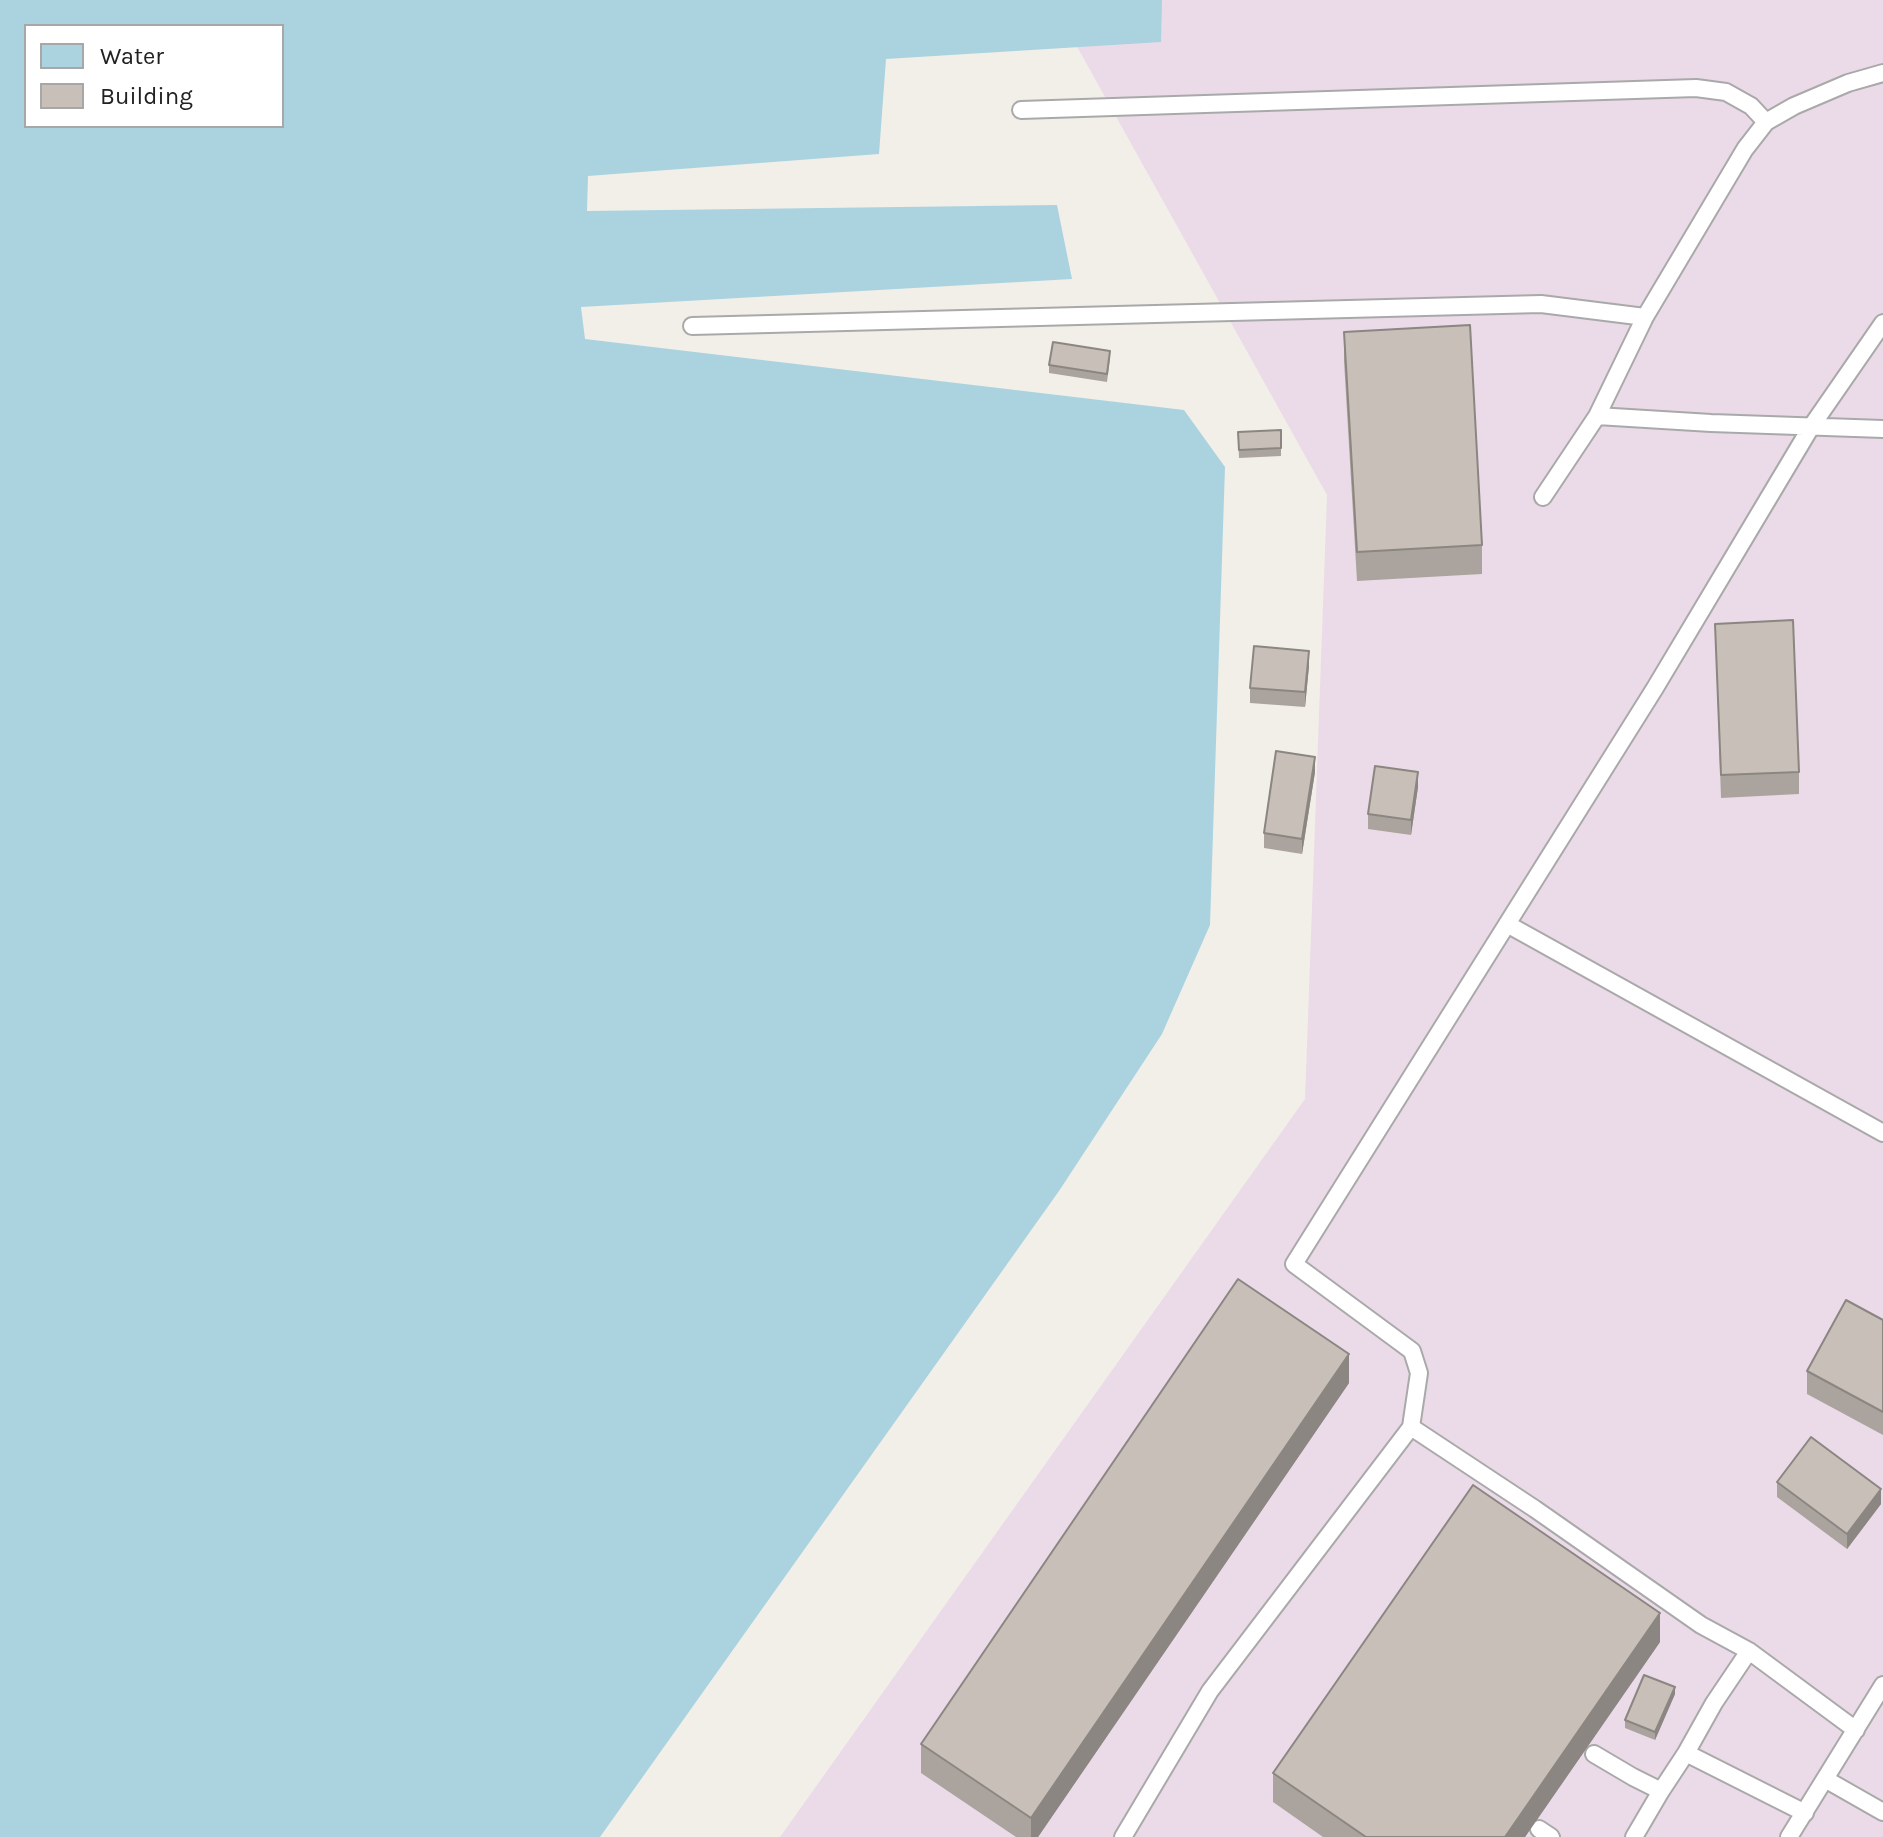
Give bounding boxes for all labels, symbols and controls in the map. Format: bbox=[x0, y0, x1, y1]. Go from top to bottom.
legend bbox=[24, 24, 284, 128]
text: Water bbox=[100, 42, 164, 70]
text: Building bbox=[100, 82, 193, 110]

